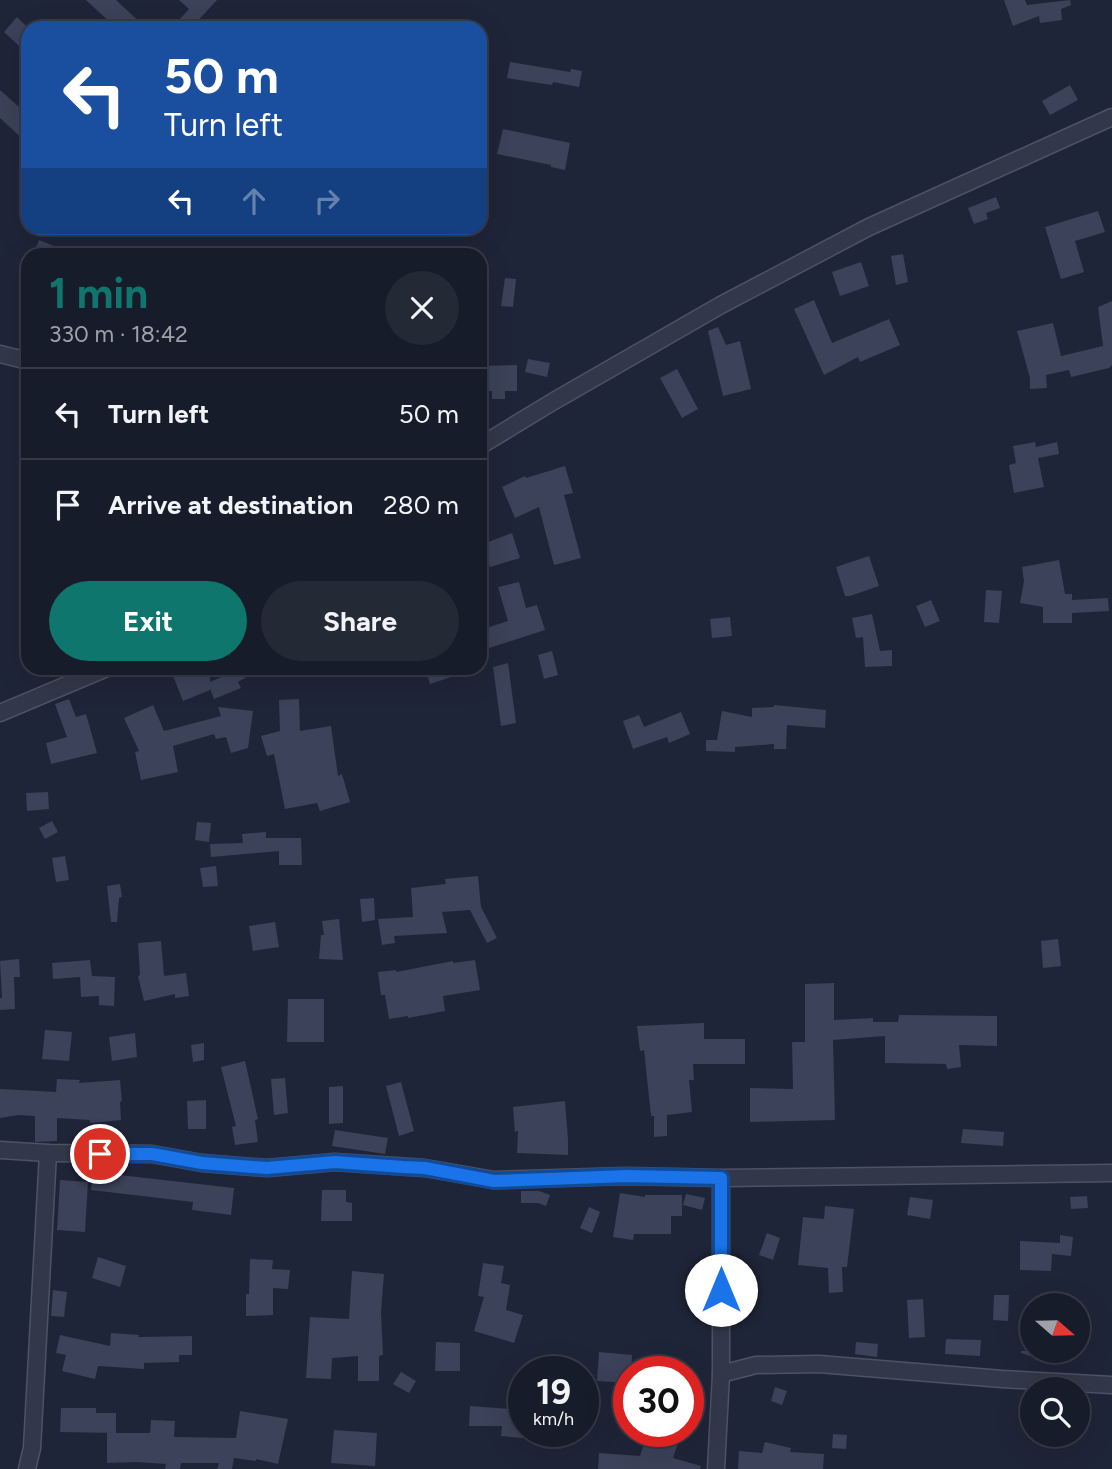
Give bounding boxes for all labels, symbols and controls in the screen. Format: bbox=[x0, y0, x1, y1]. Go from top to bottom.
text: 50 m bbox=[164, 46, 279, 105]
icon: left bbox=[49, 49, 140, 140]
text: Turn left bbox=[164, 106, 283, 144]
icon: left bbox=[162, 182, 200, 220]
icon: ahead bbox=[235, 182, 273, 220]
icon: right bbox=[308, 182, 346, 220]
text: 1 min bbox=[49, 268, 148, 319]
button: close bbox=[385, 271, 459, 345]
text: 330 m · 18:42 bbox=[49, 320, 188, 348]
icon: left bbox=[49, 395, 87, 433]
text: Turn left bbox=[108, 398, 209, 430]
text: 50 m bbox=[399, 398, 459, 430]
icon: arrive bbox=[49, 486, 87, 524]
text: Arrive at destination bbox=[108, 489, 353, 521]
text: 280 m bbox=[383, 489, 459, 521]
button: Exit bbox=[49, 581, 247, 661]
button: Share bbox=[261, 581, 459, 661]
pin bbox=[70, 1124, 130, 1184]
icon: arrive bbox=[81, 1135, 119, 1173]
position arrow bbox=[684, 1253, 758, 1327]
north arrow bbox=[1020, 1293, 1090, 1363]
map controls bbox=[1020, 1293, 1090, 1447]
speed limit sign: 30 bbox=[613, 1356, 704, 1447]
text: 19 bbox=[536, 1371, 571, 1413]
button: search bbox=[1020, 1377, 1090, 1447]
text: km/h bbox=[533, 1408, 574, 1430]

